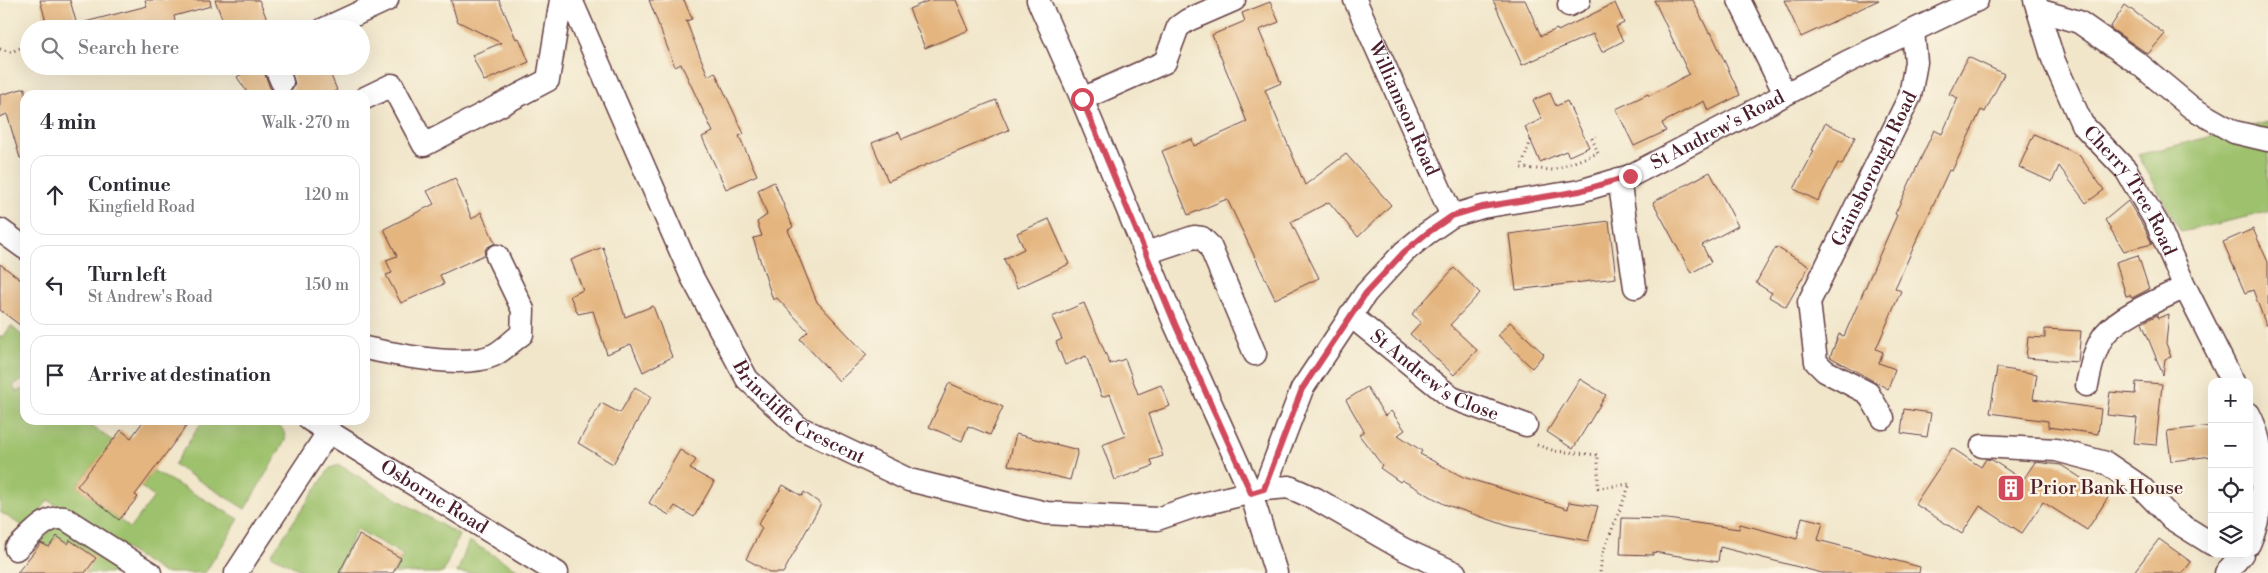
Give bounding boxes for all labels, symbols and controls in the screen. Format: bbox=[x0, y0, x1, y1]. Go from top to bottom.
search box bbox=[20, 20, 370, 75]
icon: search bbox=[38, 34, 66, 62]
text: Search here bbox=[78, 36, 179, 60]
street label: Williamson Road bbox=[1363, 37, 1444, 180]
street label: St Andrew's Road bbox=[1646, 85, 1789, 175]
street label: Gainsborough Road bbox=[1826, 87, 1923, 250]
route start bbox=[1071, 88, 1094, 111]
text: 4 min bbox=[40, 110, 96, 136]
text: Walk · 270 m bbox=[261, 113, 350, 133]
street label: Cherry Tree Road bbox=[2078, 121, 2182, 259]
route end bbox=[1619, 165, 1642, 188]
text: Continue bbox=[88, 173, 171, 197]
icon: ahead bbox=[41, 181, 69, 209]
text: 120 m bbox=[305, 185, 349, 205]
text: Kingfield Road bbox=[88, 197, 195, 217]
text: Turn left bbox=[88, 263, 167, 287]
icon: left bbox=[41, 271, 69, 299]
text: 150 m bbox=[305, 275, 349, 295]
text: St Andrew's Road bbox=[88, 287, 213, 307]
street label: St Andrew's Close bbox=[1365, 324, 1502, 426]
street label: Brincliffe Crescent bbox=[727, 355, 869, 469]
icon: arrive bbox=[41, 361, 69, 389]
text: Arrive at destination bbox=[88, 363, 271, 387]
map controls bbox=[2208, 378, 2253, 558]
button: + bbox=[2208, 378, 2253, 423]
button: − bbox=[2208, 423, 2253, 468]
street label: Osborne Road bbox=[376, 455, 493, 539]
button: locate bbox=[2208, 468, 2253, 513]
building icon: Prior Bank House bbox=[1996, 473, 2026, 503]
place label: Prior Bank House bbox=[2030, 476, 2183, 500]
button: layers bbox=[2208, 513, 2253, 558]

